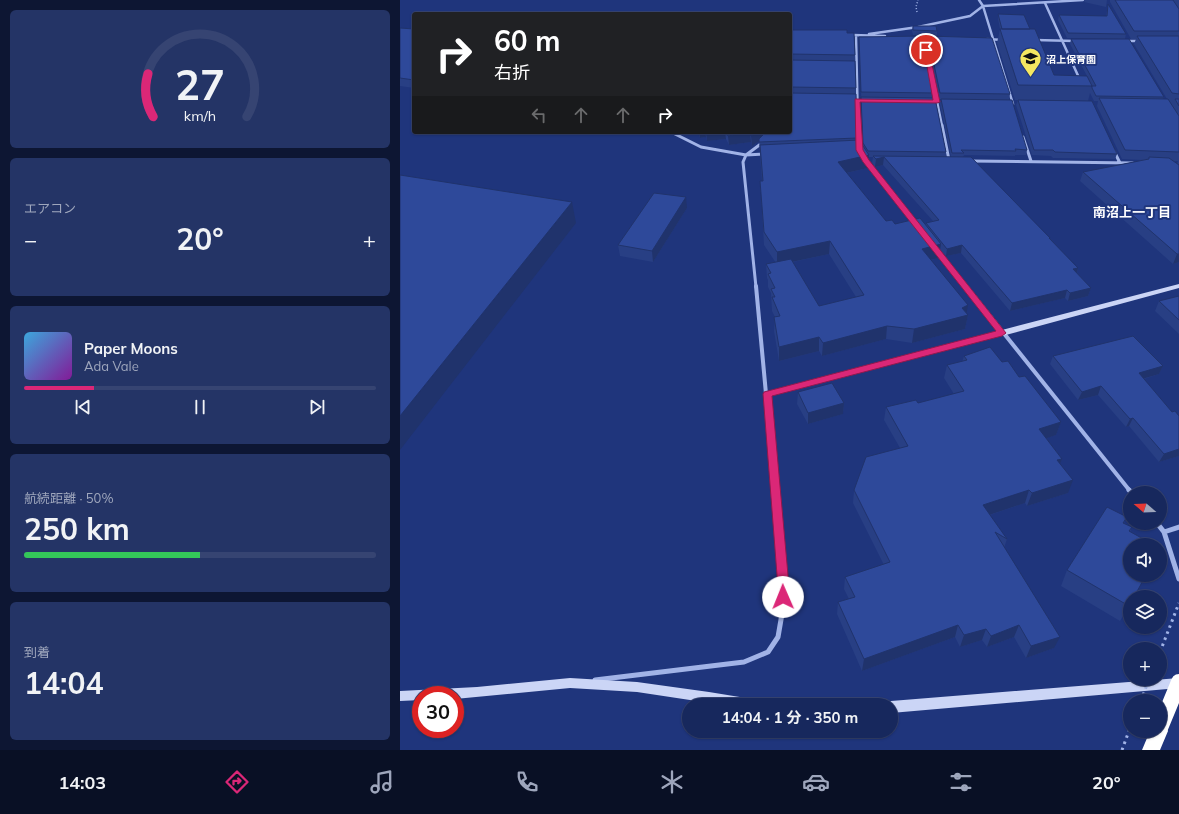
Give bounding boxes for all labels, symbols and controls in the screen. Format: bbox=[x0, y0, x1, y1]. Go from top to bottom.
text: 60 m bbox=[494, 23, 560, 58]
icon: right bbox=[428, 28, 480, 80]
pin bbox=[909, 33, 943, 67]
icon: arrive bbox=[915, 39, 937, 61]
school or university icon: 沼上保育園 bbox=[1018, 46, 1044, 79]
place label: 沼上保育園 bbox=[1046, 53, 1096, 66]
text: 27 bbox=[175, 58, 225, 110]
text: 右折 bbox=[494, 61, 530, 84]
icon: left bbox=[528, 104, 550, 126]
icon: ahead bbox=[570, 104, 592, 126]
icon: ahead bbox=[612, 104, 634, 126]
icon: right bbox=[654, 104, 676, 126]
text: km/h bbox=[184, 107, 216, 125]
text: エアコン bbox=[24, 200, 76, 216]
district label: 南沼上一丁目 bbox=[1093, 204, 1171, 220]
text: 20° bbox=[176, 220, 224, 258]
text: − bbox=[24, 226, 37, 254]
text: + bbox=[363, 226, 376, 254]
text: Paper Moons bbox=[84, 339, 178, 358]
text: Ada Vale bbox=[84, 358, 139, 374]
icon: previous bbox=[72, 396, 94, 418]
icon: pause bbox=[189, 396, 211, 418]
icon: next bbox=[306, 396, 328, 418]
north arrow bbox=[1123, 486, 1167, 530]
map controls bbox=[1123, 486, 1167, 738]
text: 航続距離 · 50% bbox=[24, 490, 114, 506]
text: 250 km bbox=[24, 510, 130, 548]
button: sound bbox=[1123, 538, 1167, 582]
position arrow bbox=[762, 576, 804, 618]
button: layers bbox=[1123, 590, 1167, 634]
button: + bbox=[1123, 642, 1167, 686]
text: 到着 bbox=[24, 644, 50, 660]
text: 14:04 bbox=[24, 664, 103, 702]
speed limit sign: 30 bbox=[412, 686, 464, 738]
button: − bbox=[1123, 694, 1167, 738]
text: 14:04 · 1 分 · 350 m bbox=[722, 708, 858, 727]
icon: directions bbox=[223, 768, 251, 796]
icon: music bbox=[368, 768, 396, 796]
icon: phone bbox=[513, 768, 541, 796]
icon: climate bbox=[658, 768, 686, 796]
icon: car bbox=[802, 768, 830, 796]
icon: filters bbox=[947, 768, 975, 796]
text: 14:03 bbox=[58, 771, 106, 794]
text: 20° bbox=[1092, 771, 1121, 794]

